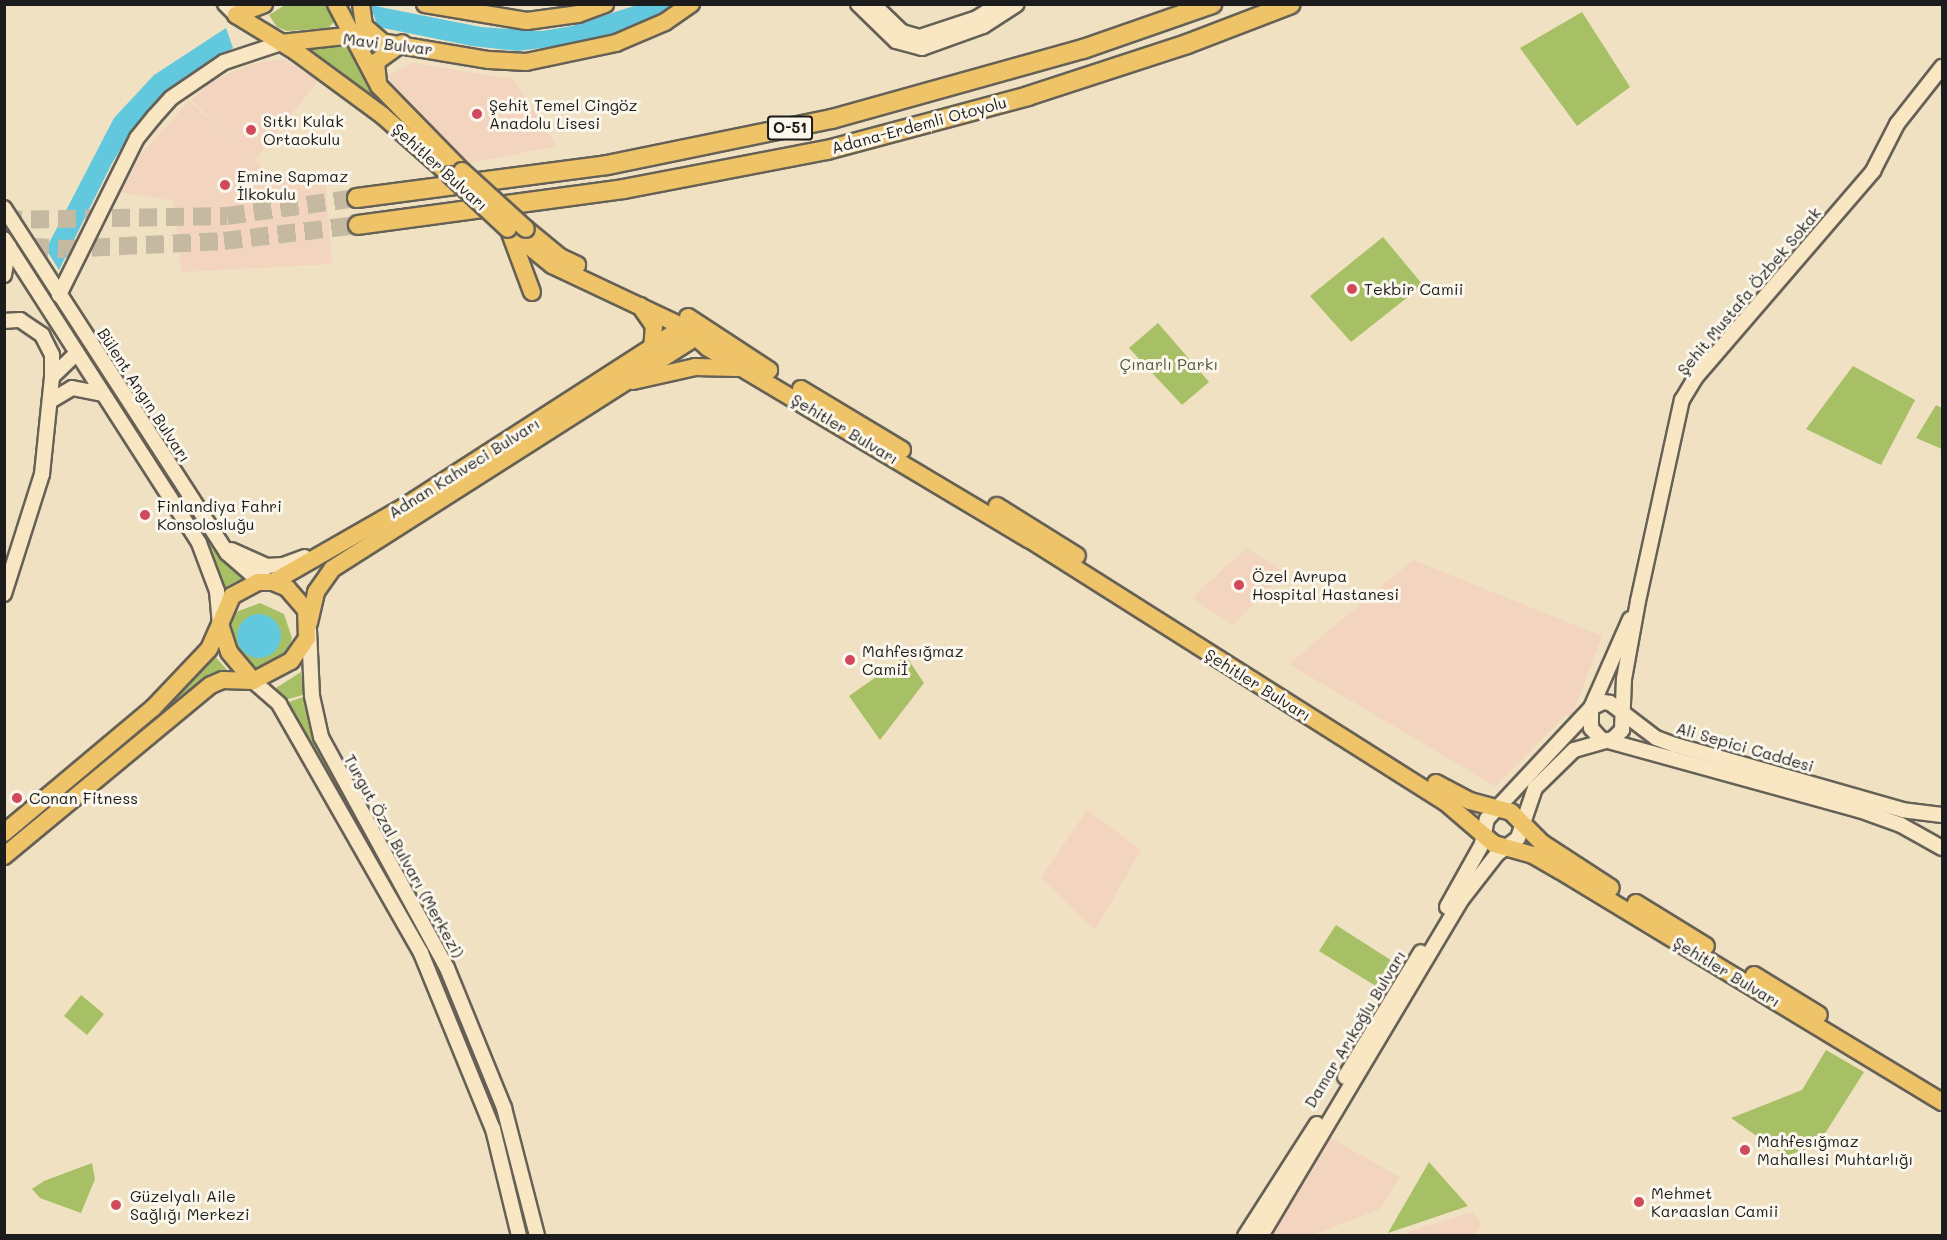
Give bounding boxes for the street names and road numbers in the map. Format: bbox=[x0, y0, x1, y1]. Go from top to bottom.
street label: Mavi Bulvar bbox=[342, 29, 434, 59]
street label: Adana-Erdemli Otoyolu bbox=[829, 92, 1009, 158]
road number: O-51 bbox=[766, 116, 814, 140]
street label: Şehitler Bulvarı bbox=[389, 119, 491, 215]
street label: Şehit Mustafa Özbek Sokak bbox=[1673, 203, 1825, 379]
street label: Bülent Angın Bulvarı bbox=[93, 324, 195, 466]
street label: Şehitler Bulvarı bbox=[788, 390, 902, 468]
street label: Adnan Kahveci Bulvarı bbox=[385, 414, 543, 522]
street label: Şehitler Bulvarı bbox=[1202, 645, 1314, 725]
street label: Ali Sepici Caddesi bbox=[1674, 718, 1816, 776]
street label: Turgut Özal Bulvarı (Merkezi) bbox=[340, 751, 468, 961]
street label: Şehitler Bulvarı bbox=[1670, 933, 1784, 1011]
street label: Damar Arıkoğlu Bulvarı bbox=[1300, 947, 1410, 1111]

